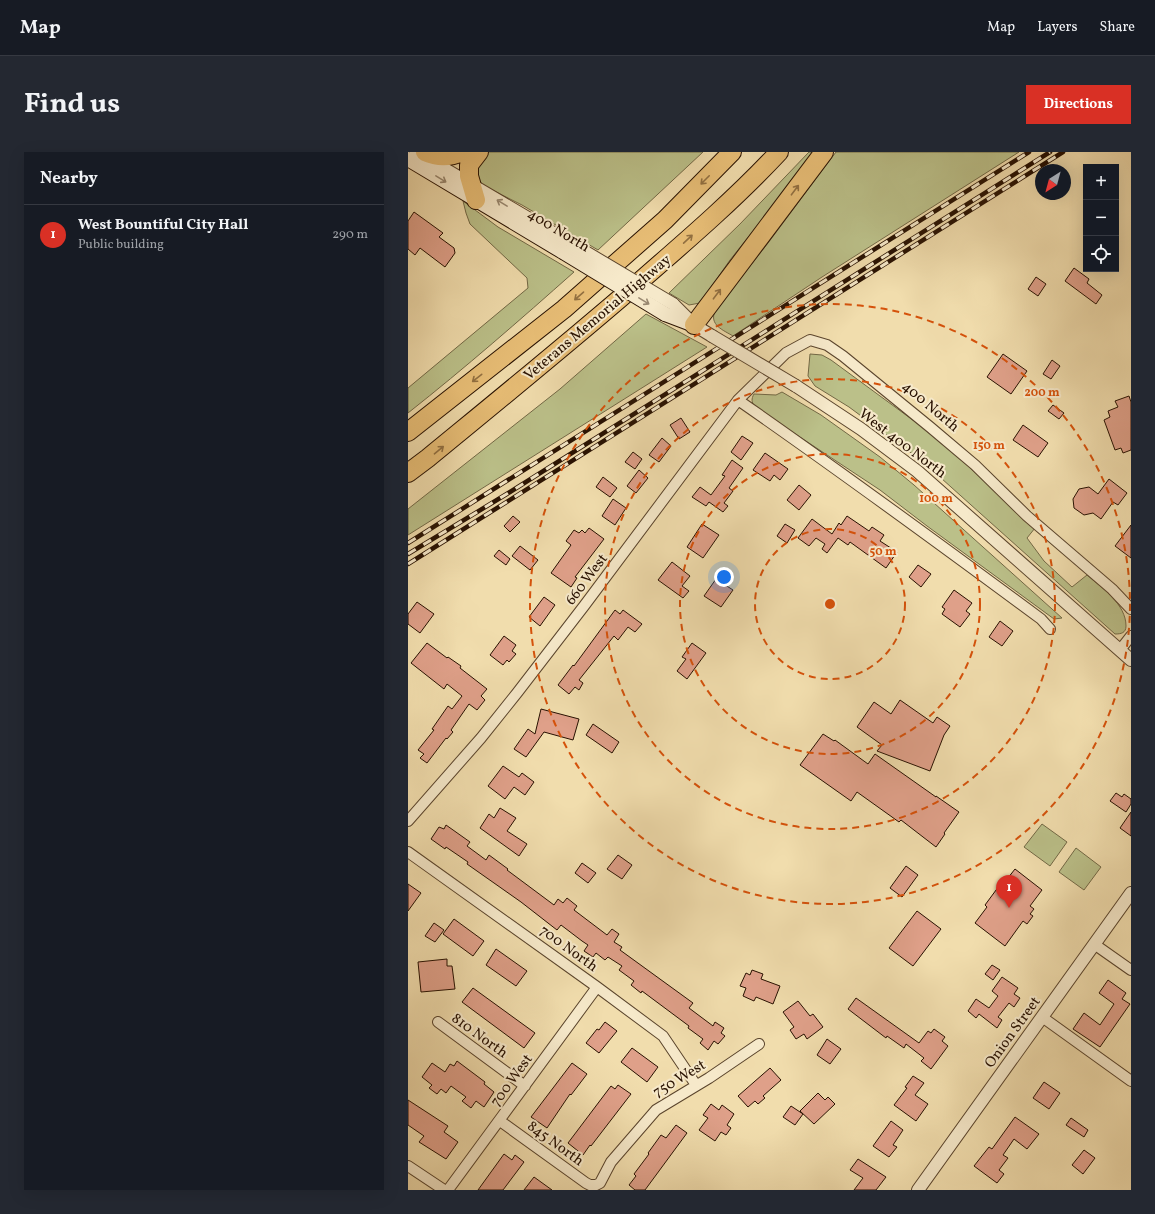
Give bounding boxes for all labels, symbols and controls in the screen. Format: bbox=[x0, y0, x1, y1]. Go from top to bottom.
text: Map bbox=[20, 15, 61, 41]
text: Map bbox=[987, 18, 1015, 37]
text: Layers bbox=[1037, 18, 1077, 37]
text: Share bbox=[1099, 18, 1135, 37]
text: Find us bbox=[24, 85, 120, 124]
button: Directions bbox=[1026, 85, 1131, 124]
north arrow bbox=[1035, 164, 1071, 200]
map controls bbox=[1083, 164, 1119, 272]
button: + bbox=[1083, 164, 1119, 200]
text: Nearby bbox=[40, 167, 98, 190]
one-way arrow bbox=[435, 175, 447, 183]
one-way arrow bbox=[700, 175, 710, 185]
one-way arrow bbox=[791, 184, 800, 195]
one-way arrow bbox=[497, 199, 508, 207]
button: − bbox=[1083, 200, 1119, 236]
street label: 400 North bbox=[523, 204, 594, 258]
text: West Bountiful City Hall bbox=[78, 215, 248, 236]
text: 1 bbox=[50, 226, 56, 244]
text: 290 m bbox=[332, 226, 368, 244]
one-way arrow bbox=[683, 234, 693, 244]
text: Public building bbox=[78, 236, 164, 254]
button: locate bbox=[1083, 236, 1119, 272]
street label: Veterans Memorial Highway bbox=[520, 250, 676, 386]
one-way arrow bbox=[713, 288, 722, 299]
one-way arrow bbox=[573, 292, 584, 301]
one-way arrow bbox=[638, 297, 649, 305]
one-way arrow bbox=[472, 373, 483, 382]
street label: 400 North bbox=[897, 377, 963, 438]
text: 200 m bbox=[1024, 385, 1060, 401]
street label: West 400 North bbox=[854, 404, 950, 484]
text: 150 m bbox=[973, 438, 1005, 454]
one-way arrow bbox=[433, 445, 444, 454]
text: 100 m bbox=[919, 491, 953, 507]
text: 50 m bbox=[869, 544, 897, 560]
street label: 660 West bbox=[561, 550, 613, 610]
your location bbox=[714, 567, 734, 587]
centre of rings bbox=[823, 597, 837, 611]
pin: 1 bbox=[996, 875, 1022, 908]
street label: 700 North bbox=[535, 921, 602, 978]
street label: Onion Street bbox=[980, 993, 1046, 1073]
street label: 810 North bbox=[447, 1009, 512, 1064]
street label: 700 West bbox=[486, 1050, 538, 1111]
street label: 750 West bbox=[649, 1055, 710, 1103]
street label: 845 North bbox=[522, 1116, 588, 1172]

